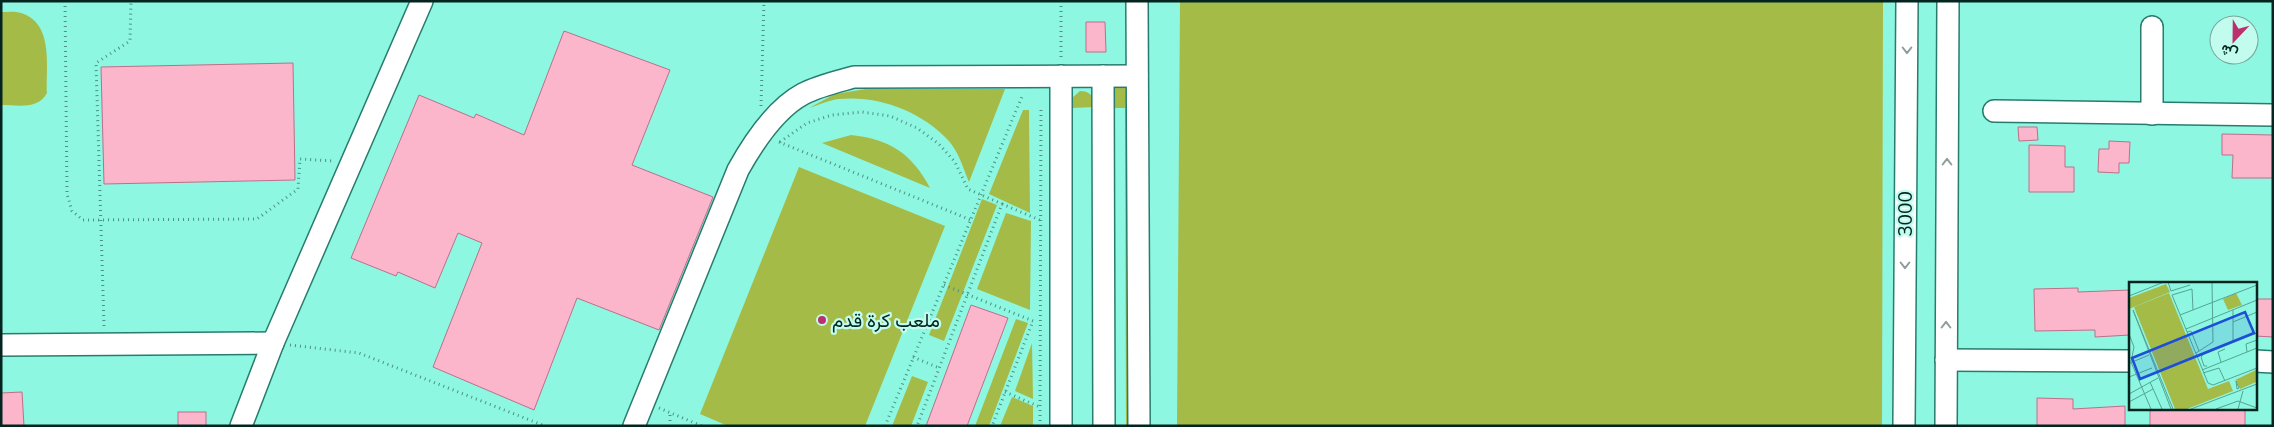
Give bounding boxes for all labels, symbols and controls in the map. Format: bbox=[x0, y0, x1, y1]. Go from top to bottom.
north arrow bbox=[2209, 15, 2259, 65]
text: ش bbox=[2218, 40, 2240, 64]
one-way arrow bbox=[1901, 46, 1912, 54]
one-way arrow bbox=[1942, 158, 1952, 166]
street label: 3000 bbox=[1893, 191, 1917, 237]
one-way arrow bbox=[1900, 262, 1910, 269]
inset map bbox=[2129, 282, 2256, 410]
place label: ملعب كرة قدم bbox=[832, 308, 940, 333]
marker: ملعب كرة قدم bbox=[816, 314, 828, 326]
one-way arrow bbox=[1941, 320, 1951, 328]

